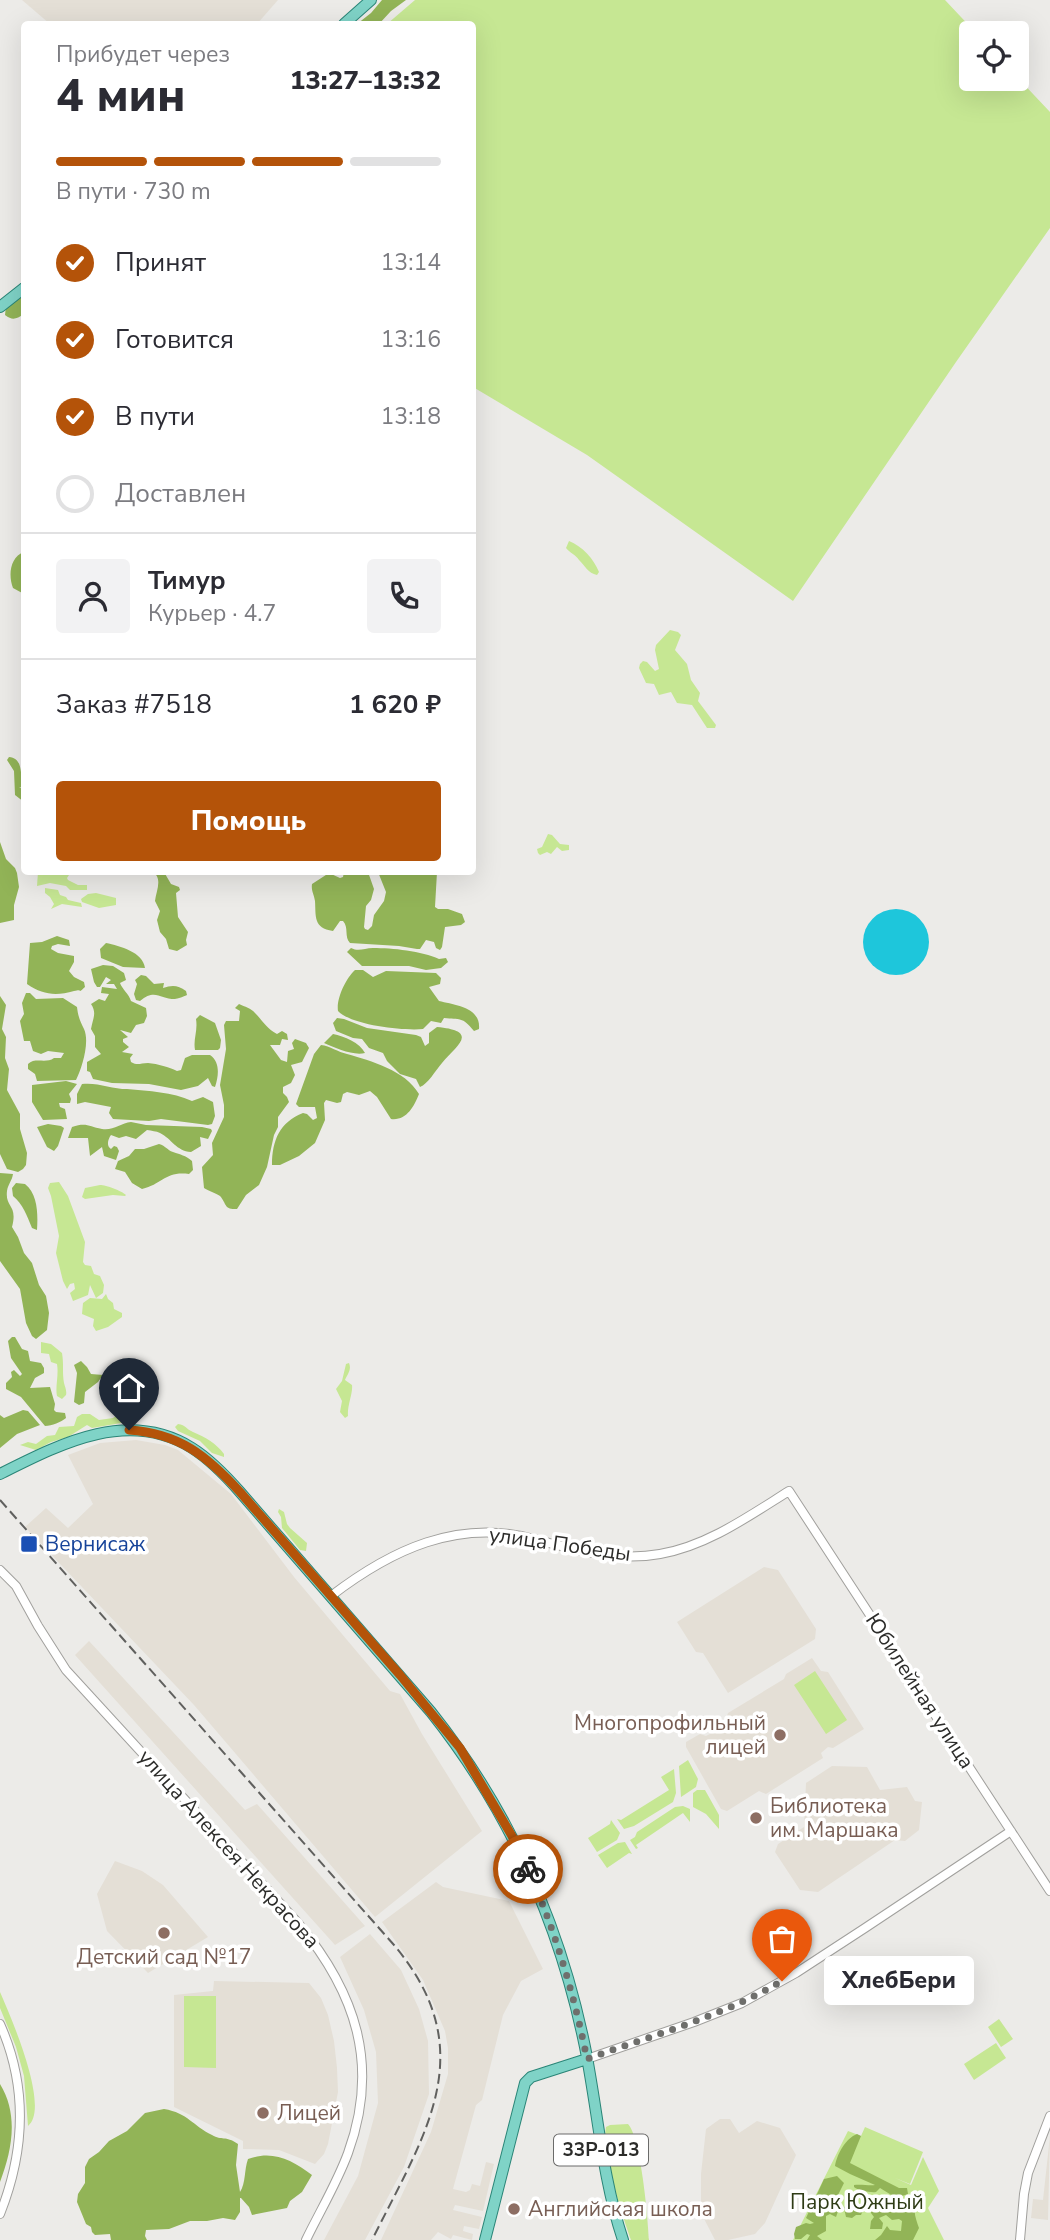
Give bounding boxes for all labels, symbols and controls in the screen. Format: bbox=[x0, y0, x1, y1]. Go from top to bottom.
map controls bbox=[959, 21, 1029, 91]
button: locate bbox=[959, 21, 1029, 91]
text: Прибудет через bbox=[56, 39, 230, 70]
text: 13:27–13:32 bbox=[290, 63, 441, 98]
text: 4 мин bbox=[56, 64, 185, 127]
text: В пути · 730 m bbox=[56, 176, 211, 207]
icon: check bbox=[56, 244, 94, 282]
text: Принят bbox=[115, 245, 206, 280]
text: 13:14 bbox=[381, 247, 441, 278]
icon: check bbox=[56, 321, 94, 359]
text: Готовится bbox=[115, 322, 234, 357]
text: 13:16 bbox=[381, 324, 441, 355]
icon: check bbox=[56, 398, 94, 436]
text: В пути bbox=[115, 399, 195, 434]
text: 13:18 bbox=[381, 401, 441, 432]
text: Доставлен bbox=[115, 476, 246, 511]
button: person bbox=[56, 559, 130, 633]
button: phone bbox=[367, 559, 441, 633]
text: Тимур bbox=[148, 563, 226, 598]
text: Курьер · 4.7 bbox=[148, 598, 276, 629]
text: Заказ #7518 bbox=[56, 687, 212, 722]
text: 1 620 ₽ bbox=[349, 687, 441, 722]
button: Помощь bbox=[56, 781, 441, 861]
pin bbox=[99, 1358, 159, 1430]
icon: home bbox=[110, 1369, 148, 1407]
street label: улица Победы bbox=[487, 1520, 633, 1568]
place label: Вернисаж bbox=[45, 1530, 146, 1558]
marker: Вернисаж bbox=[19, 1534, 39, 1554]
street label: Юбилейная улица bbox=[859, 1608, 981, 1774]
place label: Многопрофильный лицей bbox=[574, 1709, 766, 1761]
marker: Многопрофильный лицей bbox=[772, 1727, 788, 1743]
street label: улица Алексея Некрасова bbox=[132, 1744, 326, 1954]
place label: Библиотека им. Маршака bbox=[770, 1792, 898, 1844]
marker: Библиотека им. Маршака bbox=[748, 1810, 764, 1826]
courier bbox=[493, 1834, 563, 1904]
icon: bike bbox=[509, 1850, 547, 1888]
pin bbox=[752, 1909, 812, 1981]
icon: bag bbox=[763, 1920, 801, 1958]
marker: Детский сад №17 bbox=[156, 1925, 172, 1941]
place label: Детский сад №17 bbox=[77, 1943, 251, 1971]
callout: ХлебБери bbox=[824, 1956, 974, 2006]
text: ХлебБери bbox=[842, 1965, 956, 1996]
place label: Лицей bbox=[277, 2099, 341, 2127]
marker: Лицей bbox=[255, 2105, 271, 2121]
road number: 33Р-013 bbox=[554, 2134, 648, 2166]
park label: Парк Южный bbox=[790, 2188, 924, 2216]
place label: Английская школа bbox=[528, 2195, 713, 2223]
marker: Английская школа bbox=[506, 2201, 522, 2217]

